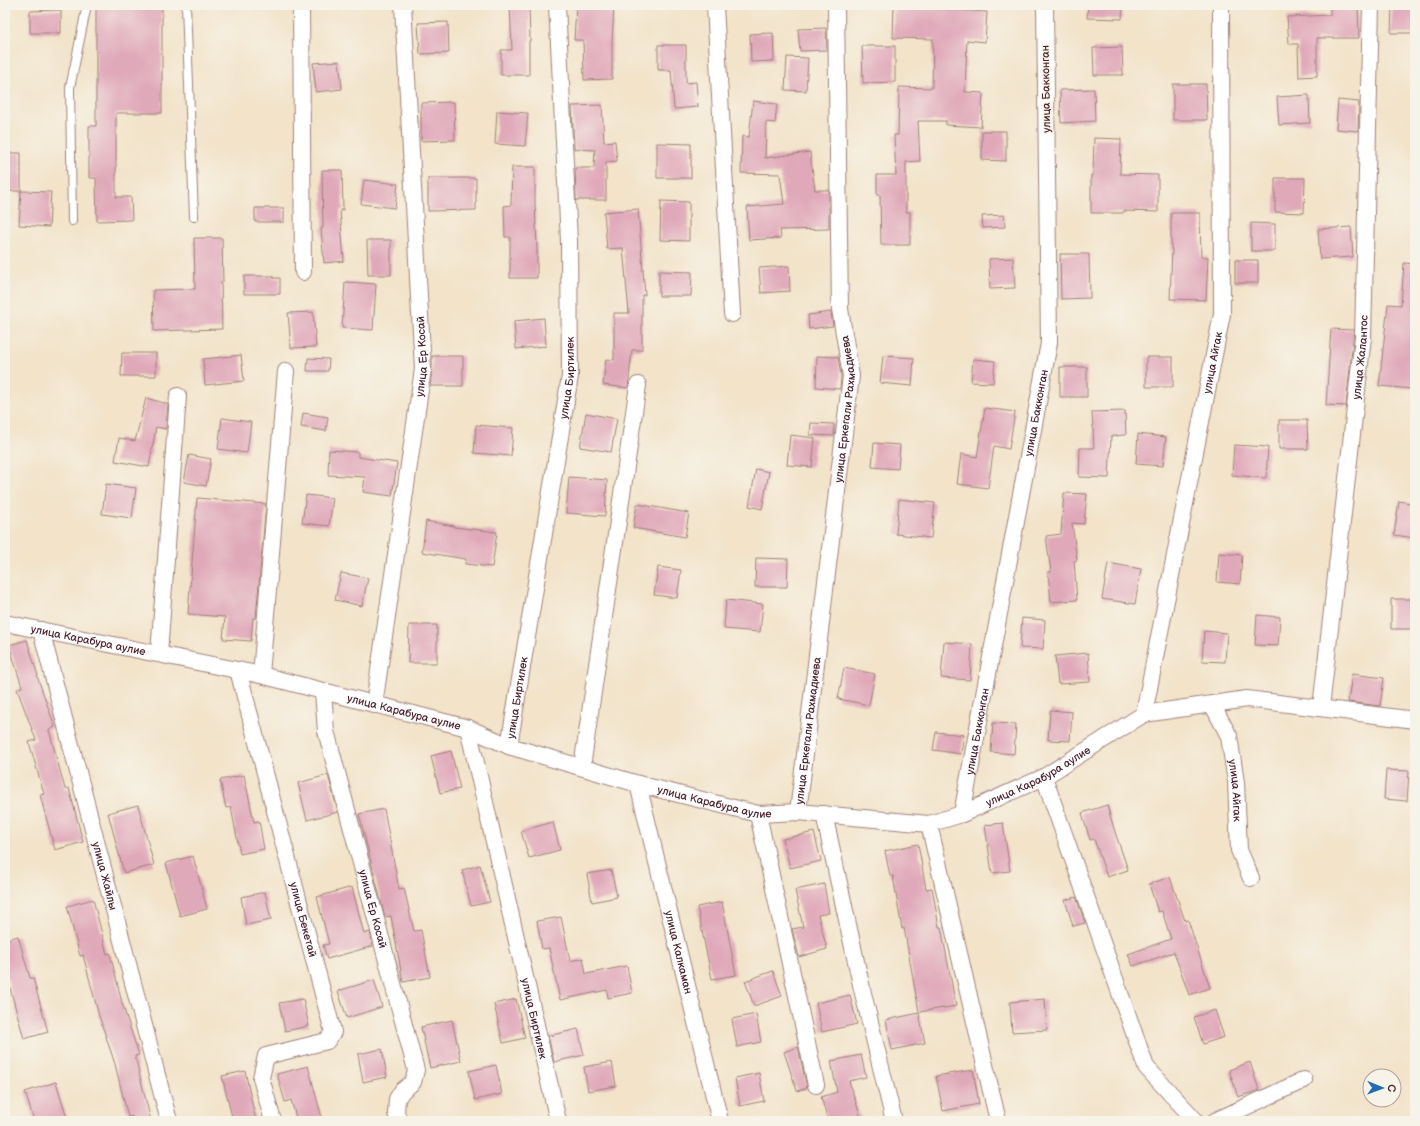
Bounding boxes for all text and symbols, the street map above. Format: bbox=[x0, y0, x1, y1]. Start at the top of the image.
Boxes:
street label: улица Бакконган bbox=[1039, 45, 1053, 133]
street label: улица Жалантос bbox=[1349, 314, 1370, 400]
street label: улица Ер Косай bbox=[413, 316, 430, 398]
street label: улица Айгак bbox=[1200, 330, 1225, 395]
street label: улица Еркегали Рахмадиева bbox=[832, 334, 858, 483]
street label: улица Биртилек bbox=[557, 336, 577, 420]
street label: улица Бакконган bbox=[1022, 368, 1050, 457]
street label: улица Карабура аулие bbox=[30, 622, 147, 658]
street label: улица Биртилек bbox=[504, 656, 530, 740]
street label: улица Еркегали Рахмадиева bbox=[792, 656, 823, 805]
street label: улица Бакконган bbox=[963, 687, 992, 776]
street label: улица Карабура аулие bbox=[346, 691, 462, 732]
street label: улица Карабура аулие bbox=[984, 743, 1093, 809]
street label: улица Айгак bbox=[1226, 758, 1244, 822]
street label: улица Карабура аулие bbox=[656, 783, 772, 821]
street label: улица Жайлы bbox=[90, 840, 120, 911]
street label: улица Ер Косай bbox=[357, 868, 390, 949]
street label: улица Бекетай bbox=[287, 881, 320, 958]
street label: улица Калкаман bbox=[662, 909, 695, 995]
street label: улица Биртилек bbox=[519, 977, 550, 1060]
north arrow bbox=[1362, 1068, 1402, 1108]
text: С bbox=[1385, 1084, 1398, 1092]

